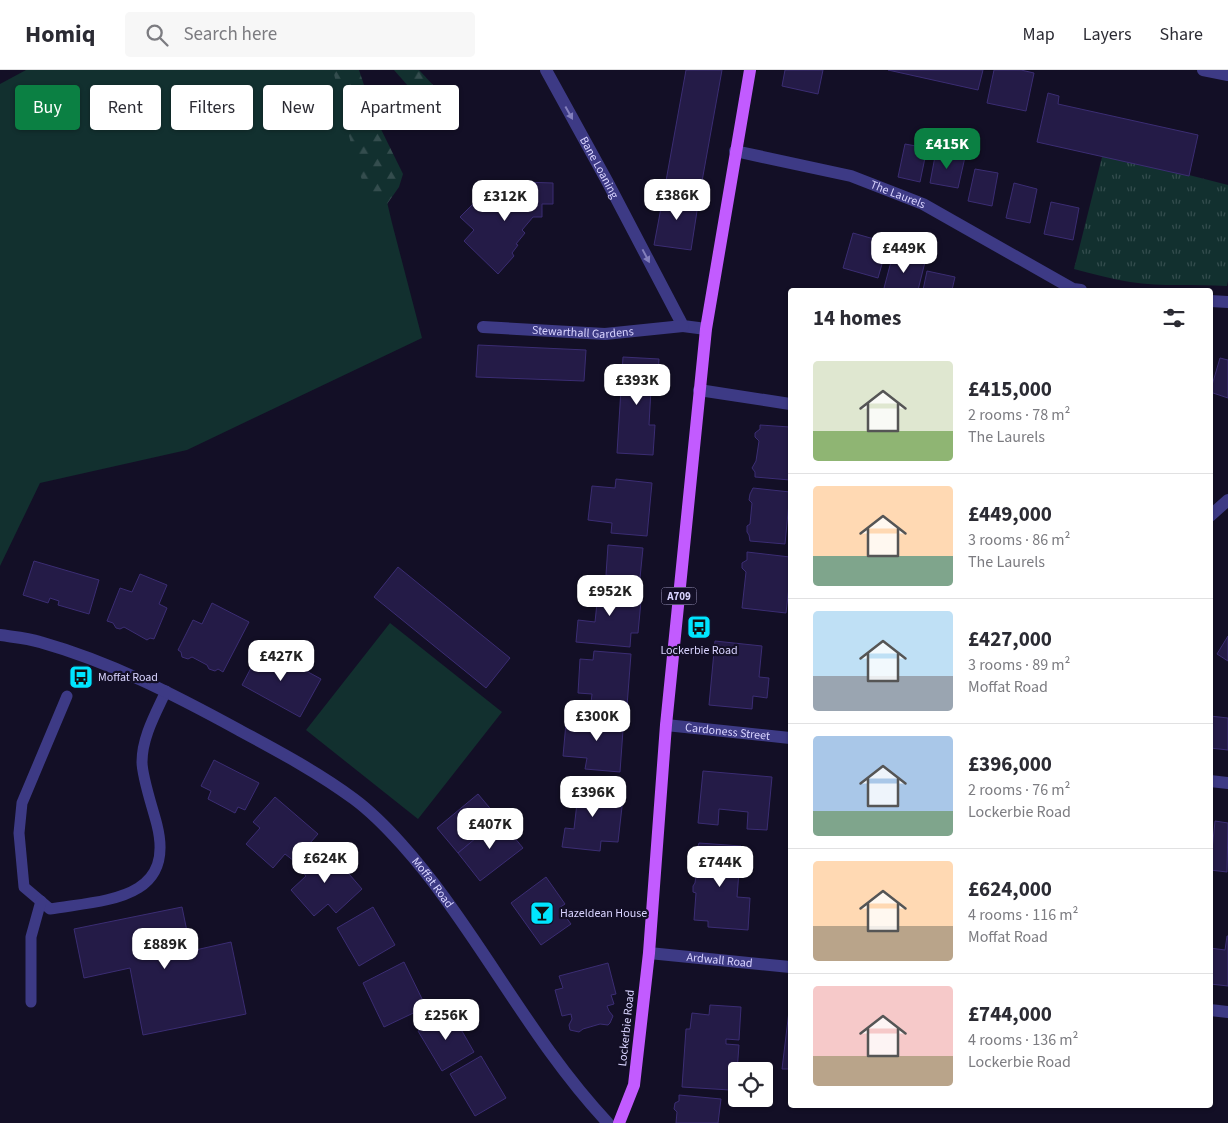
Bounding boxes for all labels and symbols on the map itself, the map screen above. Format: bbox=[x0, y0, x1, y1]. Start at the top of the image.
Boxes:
one-way arrow bbox=[564, 106, 573, 120]
pin: £415K bbox=[912, 128, 982, 170]
street label: Bane Loaning bbox=[575, 133, 623, 202]
street label: The Laurels bbox=[868, 176, 928, 213]
pin: £386K bbox=[642, 178, 712, 221]
pin: £312K bbox=[470, 180, 540, 222]
pin: £449K bbox=[869, 232, 939, 274]
one-way arrow bbox=[642, 249, 650, 263]
street label: Stewarthall Gardens bbox=[532, 322, 634, 343]
pin: £393K bbox=[602, 364, 672, 406]
pin: £952K bbox=[575, 574, 645, 617]
road number: A709 bbox=[662, 588, 696, 604]
bus stop icon: Lockerbie Road bbox=[686, 614, 712, 640]
pin: £427K bbox=[246, 640, 316, 682]
place label: Lockerbie Road bbox=[660, 642, 738, 659]
bus stop icon: Moffat Road bbox=[68, 664, 94, 690]
place label: Moffat Road bbox=[98, 669, 158, 686]
pin: £300K bbox=[562, 700, 632, 742]
street label: Cardoness Street bbox=[684, 719, 771, 745]
pin: £396K bbox=[558, 776, 628, 818]
pin: £407K bbox=[455, 808, 525, 850]
pin: £624K bbox=[290, 842, 360, 884]
pin: £744K bbox=[685, 846, 755, 888]
street label: Moffat Road bbox=[407, 854, 457, 912]
bar icon: Hazeldean House bbox=[529, 900, 555, 926]
place label: Hazeldean House bbox=[560, 905, 647, 922]
pin: £889K bbox=[130, 928, 200, 970]
street label: Ardwall Road bbox=[686, 949, 753, 972]
street label: Lockerbie Road bbox=[614, 989, 639, 1067]
pin: £256K bbox=[411, 998, 481, 1041]

